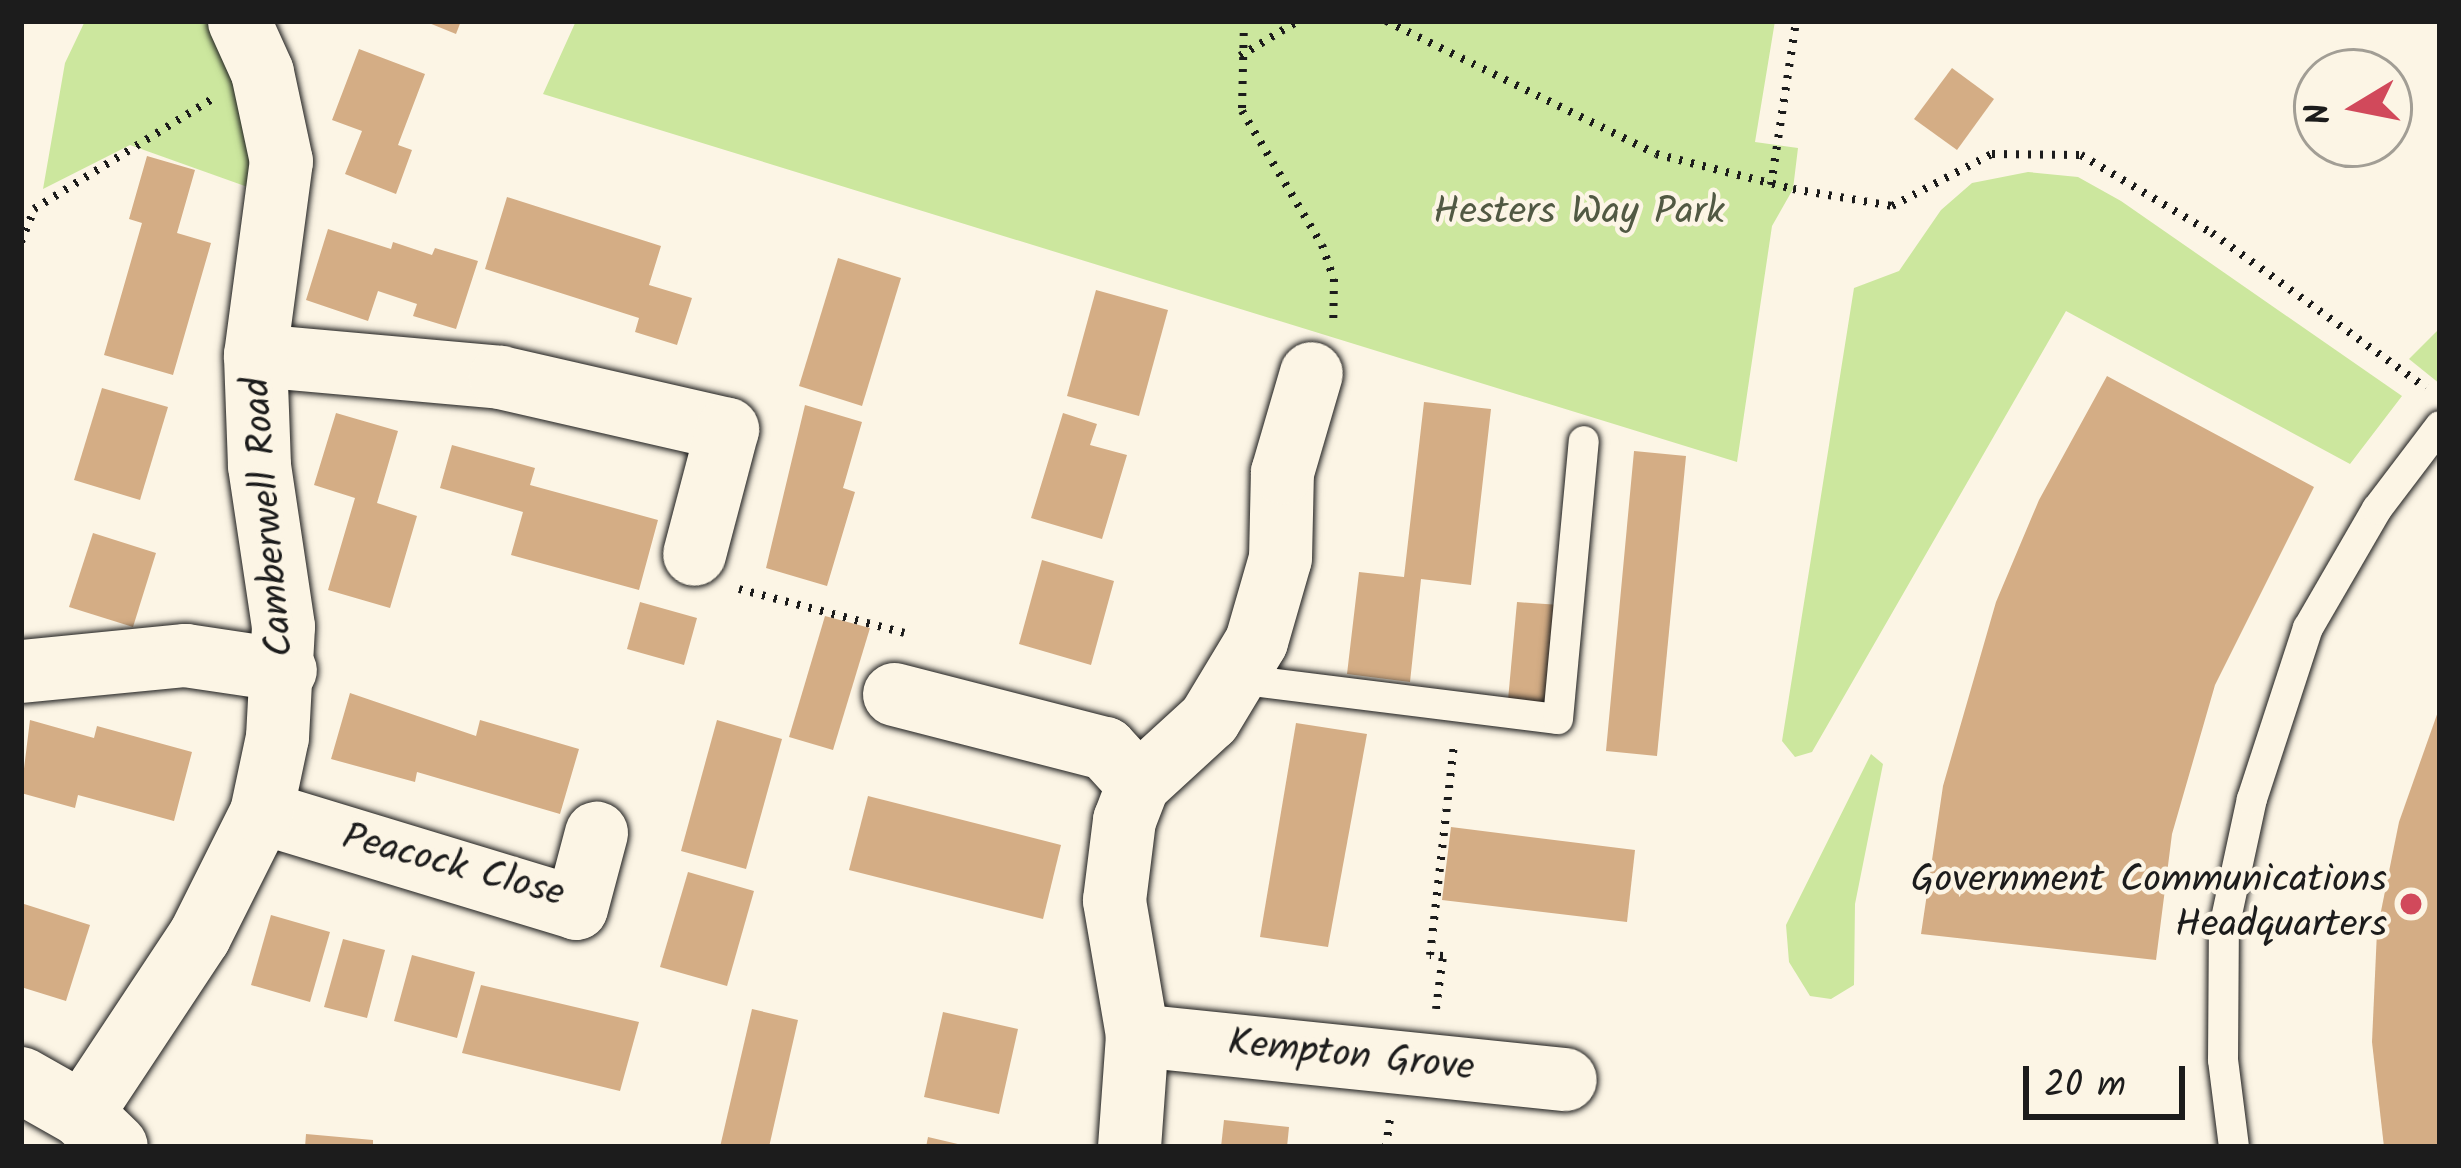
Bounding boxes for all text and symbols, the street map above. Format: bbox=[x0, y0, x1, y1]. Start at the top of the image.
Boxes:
north arrow bbox=[2293, 48, 2413, 168]
text: N bbox=[2292, 99, 2348, 129]
park label: Hesters Way Park bbox=[1433, 190, 1725, 236]
street label: Camberwell Road bbox=[234, 375, 306, 659]
street label: Peacock Close bbox=[337, 815, 569, 919]
place label: Government Communications Headquarters bbox=[1911, 859, 2387, 950]
marker: Government Communications Headquarters bbox=[2398, 891, 2424, 917]
street label: Kempton Grove bbox=[1225, 1021, 1477, 1093]
scale bar bbox=[2029, 1042, 2191, 1116]
text: 20 m bbox=[2044, 1058, 2126, 1115]

